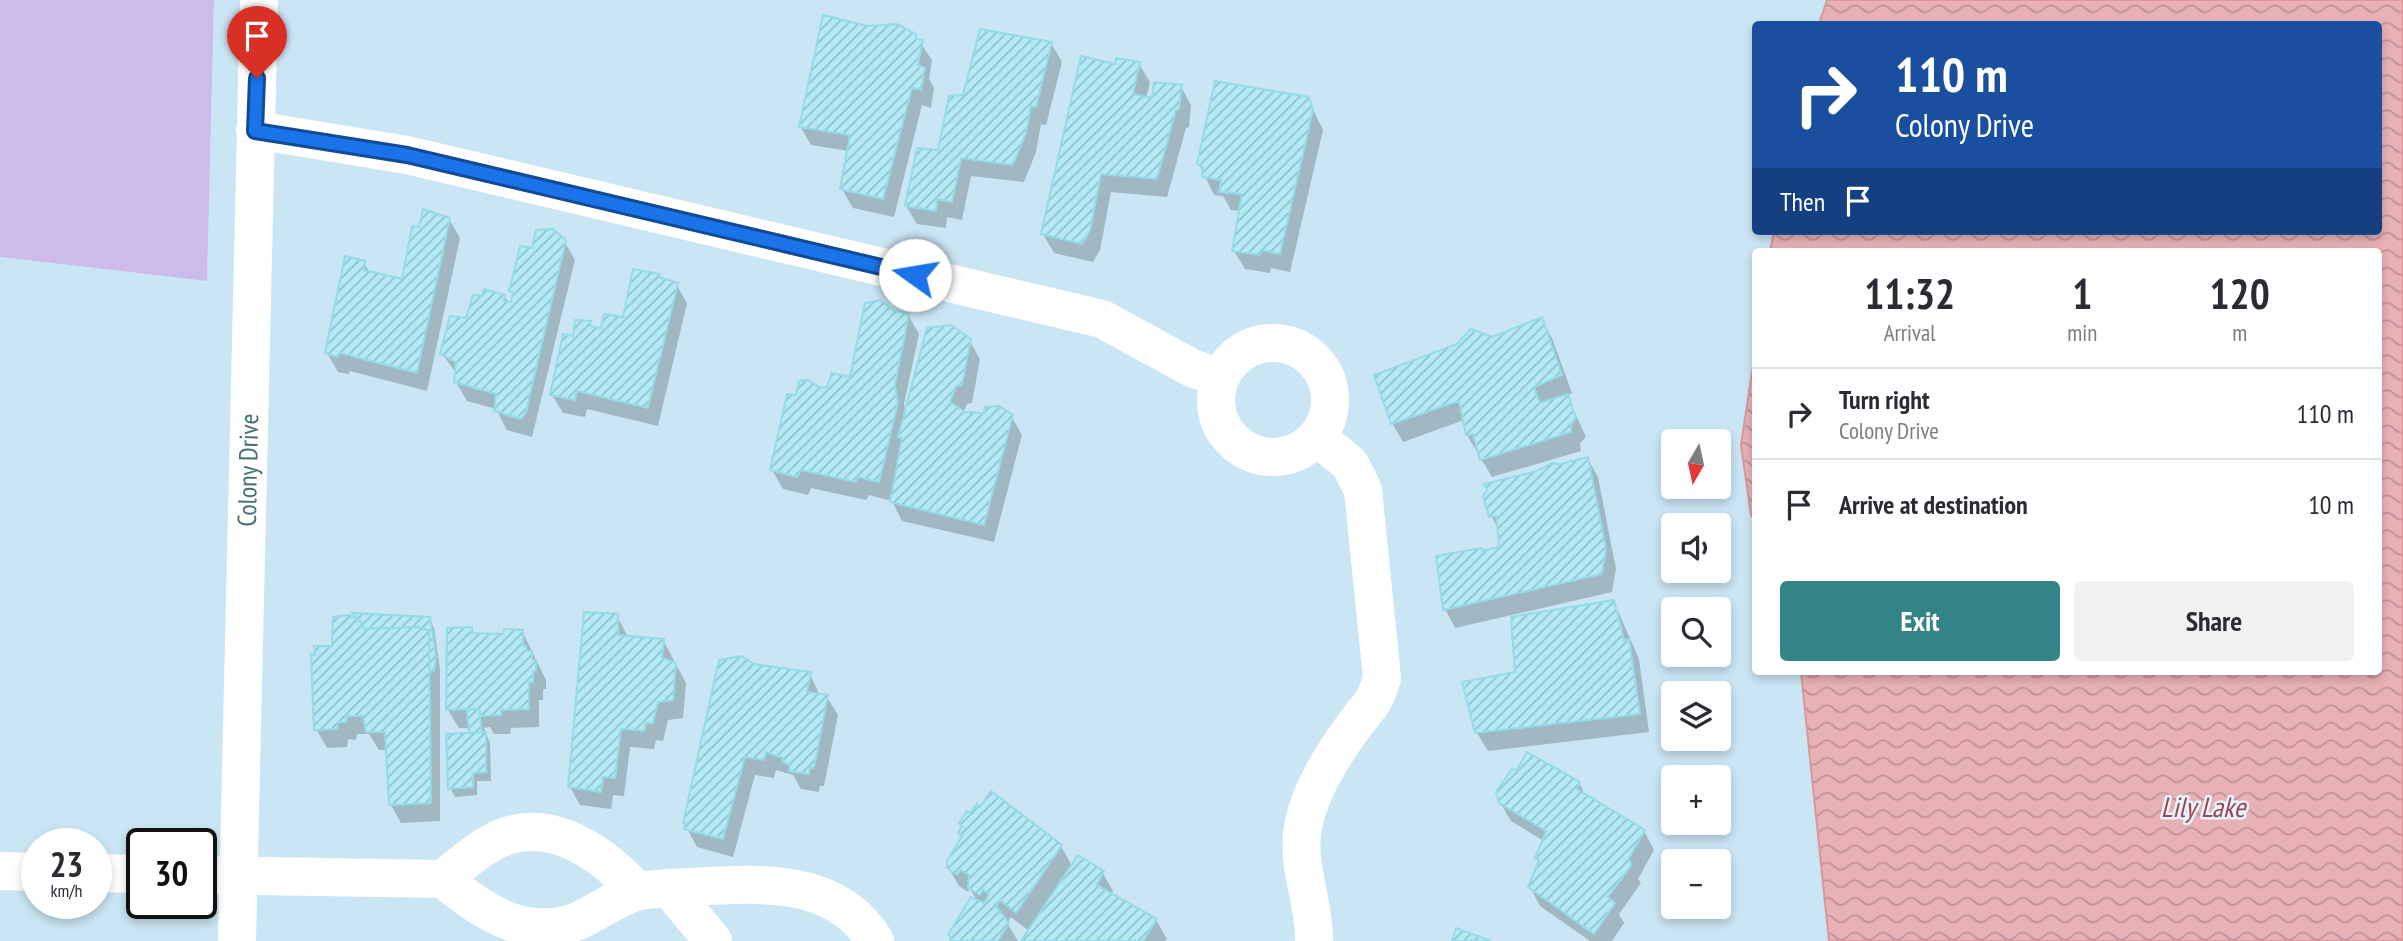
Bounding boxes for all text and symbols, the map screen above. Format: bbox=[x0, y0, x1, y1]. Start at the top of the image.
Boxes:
pin bbox=[227, 6, 287, 78]
icon: arrive bbox=[238, 17, 276, 55]
text: 110 m bbox=[1895, 42, 2008, 106]
icon: right bbox=[1780, 49, 1871, 140]
text: Colony Drive bbox=[1895, 104, 2034, 146]
icon: arrive bbox=[1839, 182, 1877, 220]
text: Then bbox=[1780, 185, 1825, 218]
position arrow bbox=[878, 238, 952, 312]
text: 11:32 bbox=[1864, 266, 1955, 321]
text: 1 bbox=[2072, 266, 2092, 321]
text: 120 bbox=[2210, 266, 2270, 321]
text: Arrival bbox=[1884, 318, 1936, 347]
text: min bbox=[2067, 318, 2097, 347]
text: m bbox=[2232, 318, 2247, 347]
text: Turn right bbox=[1839, 383, 1930, 416]
icon: right bbox=[1780, 395, 1818, 433]
text: 110 m bbox=[2296, 397, 2354, 430]
street label: Colony Drive bbox=[230, 413, 265, 527]
text: Colony Drive bbox=[1839, 416, 1939, 445]
north arrow bbox=[1661, 429, 1731, 499]
map controls bbox=[1661, 429, 1731, 919]
icon: arrive bbox=[1780, 486, 1818, 524]
text: Arrive at destination bbox=[1839, 488, 2028, 521]
text: 10 m bbox=[2308, 488, 2354, 521]
button: sound bbox=[1661, 513, 1731, 583]
button: Exit bbox=[1780, 581, 2060, 661]
button: Share bbox=[2074, 581, 2354, 661]
button: search bbox=[1661, 597, 1731, 667]
button: layers bbox=[1661, 681, 1731, 751]
button: + bbox=[1661, 765, 1731, 835]
water label: Lily Lake bbox=[2161, 788, 2248, 825]
speed limit sign: 30 bbox=[126, 828, 217, 919]
text: 23 bbox=[50, 841, 83, 887]
button: − bbox=[1661, 849, 1731, 919]
text: km/h bbox=[51, 879, 82, 902]

